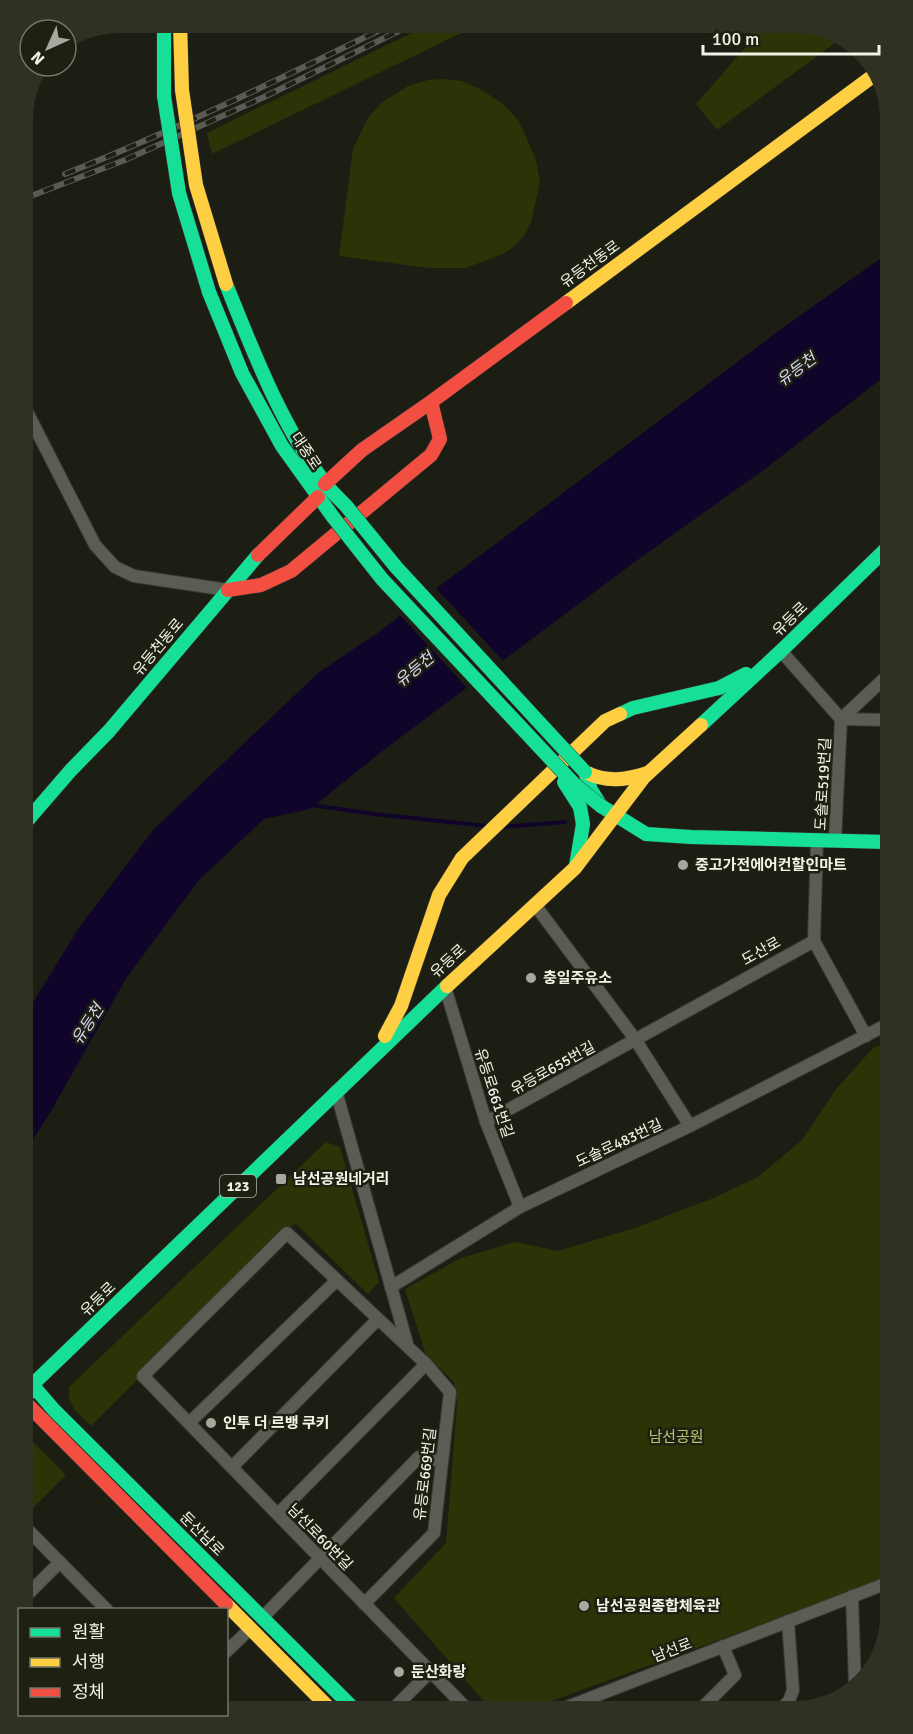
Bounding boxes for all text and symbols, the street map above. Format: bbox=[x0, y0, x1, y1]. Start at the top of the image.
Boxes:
north arrow bbox=[18, 18, 78, 78]
scale bar bbox=[703, 18, 878, 56]
text: 100 m bbox=[712, 28, 759, 50]
text: N bbox=[27, 47, 49, 69]
street label: 유등천동로 bbox=[557, 236, 623, 292]
water label: 유등천 bbox=[773, 347, 822, 391]
street label: 대종로 bbox=[287, 429, 325, 473]
street label: 유등로 bbox=[769, 598, 811, 640]
street label: 유등천동로 bbox=[129, 615, 187, 679]
water label: 유등천 bbox=[391, 647, 440, 691]
street label: 도솔로519번길 bbox=[812, 737, 834, 831]
place label: 중고가전에어컨할인마트 bbox=[695, 856, 847, 874]
marker: 중고가전에어컨할인마트 bbox=[676, 858, 690, 872]
street label: 도산로 bbox=[739, 933, 783, 969]
street label: 유등로 bbox=[427, 940, 469, 982]
place label: 충일주유소 bbox=[543, 969, 612, 987]
marker: 충일주유소 bbox=[524, 971, 538, 985]
water label: 유등천 bbox=[67, 999, 109, 1049]
street label: 유등로655번길 bbox=[508, 1038, 598, 1098]
street label: 유등로661번길 bbox=[471, 1046, 517, 1140]
street label: 도솔로483번길 bbox=[573, 1115, 665, 1171]
place label: 남선공원네거리 bbox=[293, 1170, 390, 1188]
marker: 남선공원네거리 bbox=[274, 1172, 288, 1186]
road number: 123 bbox=[220, 1175, 256, 1197]
street label: 유등로 bbox=[77, 1278, 119, 1320]
place label: 인투 더 르뱅 쿠키 bbox=[223, 1414, 330, 1432]
marker: 인투 더 르뱅 쿠키 bbox=[204, 1416, 218, 1430]
street label: 유등로669번길 bbox=[410, 1427, 440, 1521]
park label: 남선공원 bbox=[648, 1428, 704, 1446]
street label: 남선로60번길 bbox=[284, 1500, 356, 1574]
street label: 둔산남로 bbox=[176, 1508, 228, 1560]
place label: 남선공원종합체육관 bbox=[596, 1597, 720, 1615]
marker: 남선공원종합체육관 bbox=[577, 1599, 591, 1613]
legend bbox=[18, 1608, 228, 1716]
text: 원활 bbox=[72, 1621, 105, 1643]
street label: 남선로 bbox=[649, 1634, 695, 1666]
text: 서행 bbox=[72, 1651, 105, 1673]
place label: 둔산화랑 bbox=[411, 1663, 466, 1681]
marker: 둔산화랑 bbox=[392, 1665, 406, 1679]
text: 정체 bbox=[72, 1681, 105, 1703]

